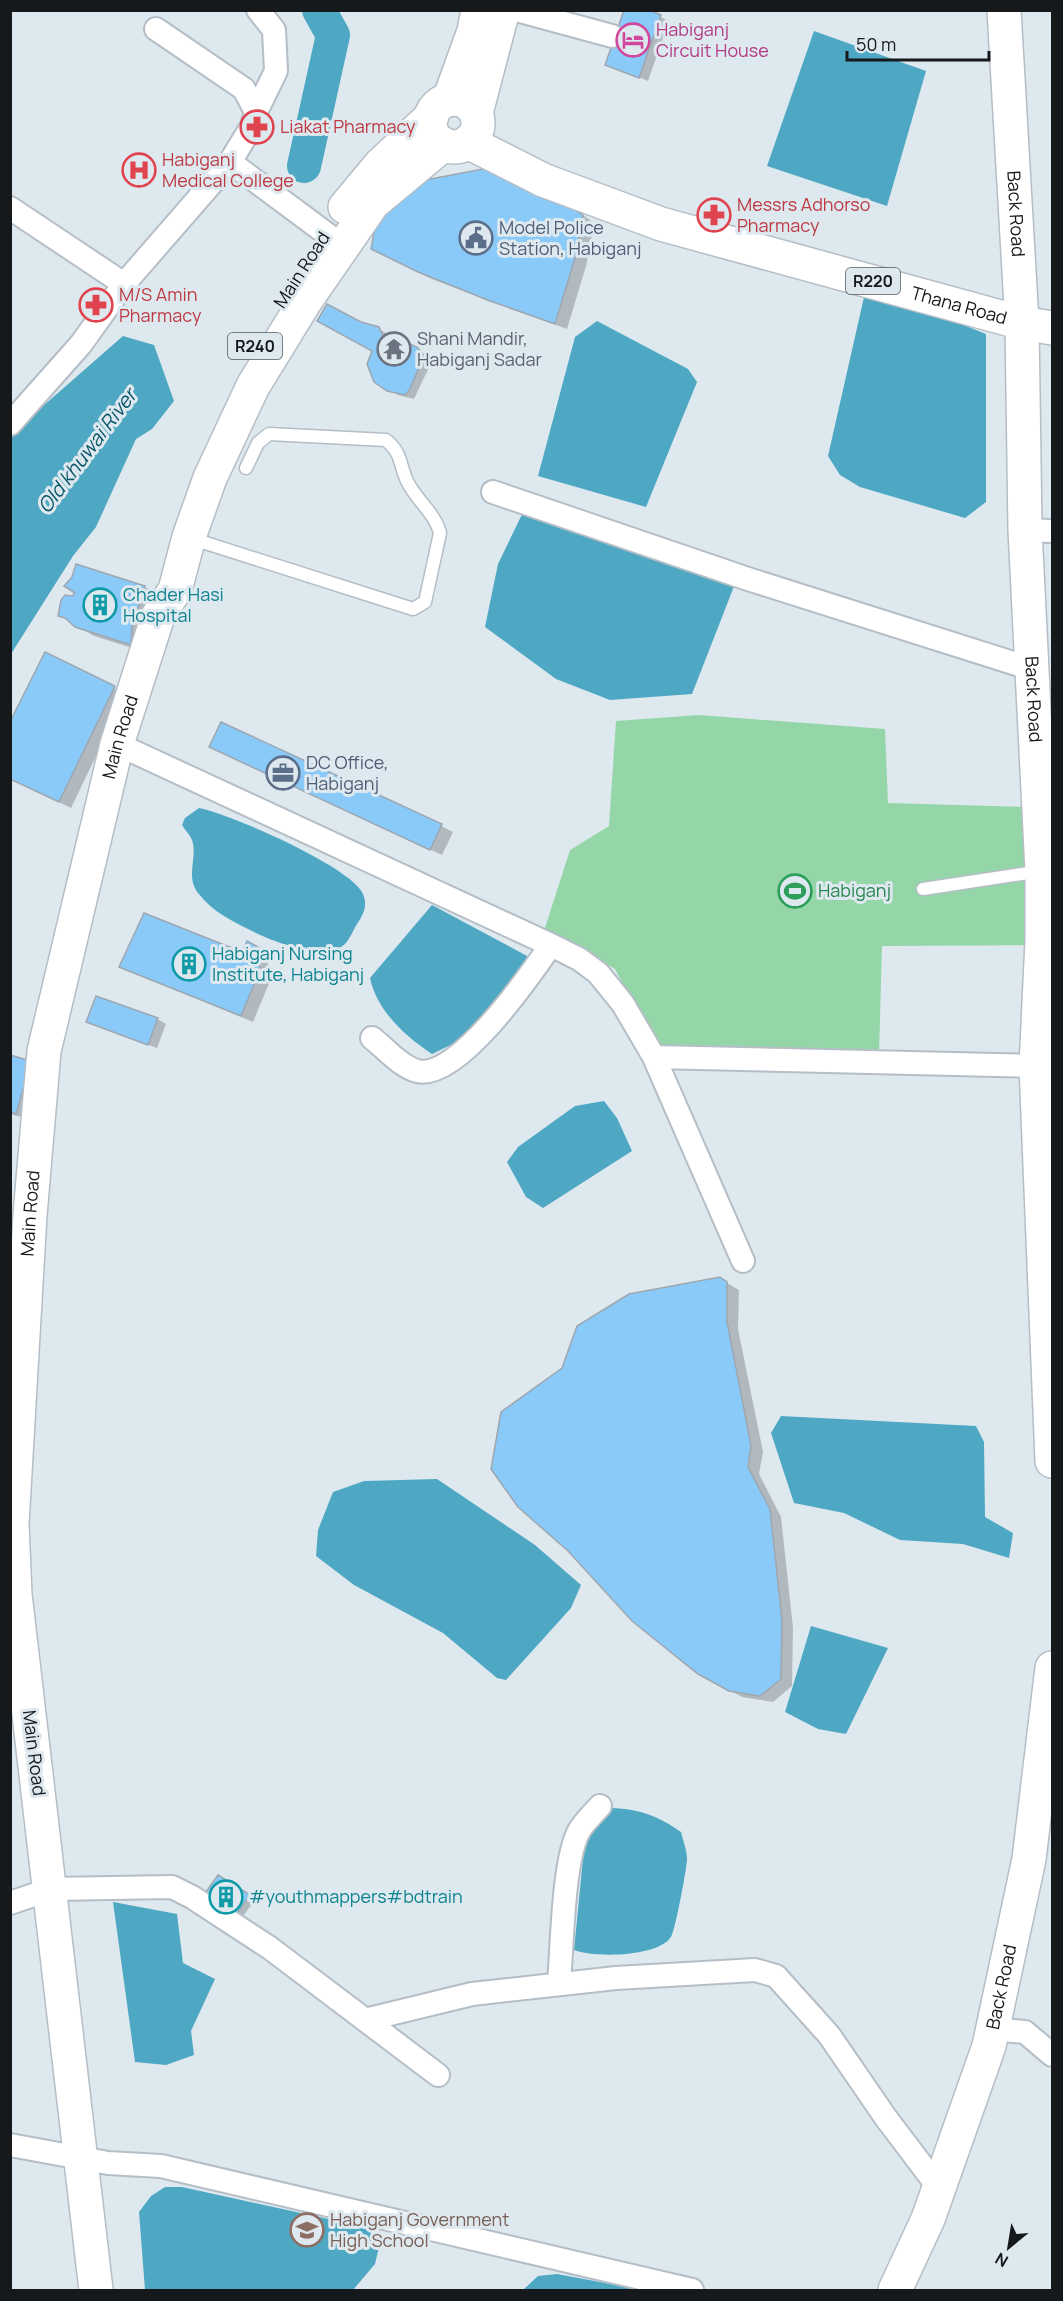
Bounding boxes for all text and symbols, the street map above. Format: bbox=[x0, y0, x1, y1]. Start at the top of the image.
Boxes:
place label: Habiganj Circuit House bbox=[656, 17, 769, 62]
hotel icon: Habiganj Circuit House bbox=[615, 22, 651, 58]
scale bar bbox=[847, 24, 990, 62]
text: 50 m bbox=[856, 32, 896, 56]
pharmacy icon: Liakat Pharmacy bbox=[239, 109, 275, 145]
place label: Liakat Pharmacy bbox=[280, 114, 416, 138]
place label: Habiganj Medical College bbox=[162, 147, 294, 192]
hospital icon: Habiganj Medical College bbox=[121, 152, 157, 188]
street label: Back Road bbox=[1002, 170, 1031, 257]
place label: Messrs Adhorso Pharmacy bbox=[737, 192, 870, 237]
pharmacy icon: Messrs Adhorso Pharmacy bbox=[696, 197, 732, 233]
place label: Model Police Station, Habiganj bbox=[499, 215, 641, 260]
public building icon: Model Police Station, Habiganj bbox=[458, 220, 494, 256]
street label: Main Road bbox=[268, 227, 335, 312]
road number: R220 bbox=[846, 268, 900, 294]
street label: Thana Road bbox=[909, 280, 1010, 329]
place label: M/S Amin Pharmacy bbox=[119, 282, 202, 327]
pharmacy icon: M/S Amin Pharmacy bbox=[78, 287, 114, 323]
place label: Shani Mandir, Habiganj Sadar bbox=[417, 326, 542, 371]
temple icon: Shani Mandir, Habiganj Sadar bbox=[376, 331, 412, 367]
road number: R240 bbox=[228, 333, 282, 359]
water label: Old khuwai River bbox=[31, 381, 144, 518]
place label: Chader Hasi Hospital bbox=[123, 582, 224, 627]
building icon: Chader Hasi Hospital bbox=[82, 587, 118, 623]
street label: Back Road bbox=[1020, 656, 1049, 743]
street label: Main Road bbox=[96, 692, 143, 781]
place label: DC Office, Habiganj bbox=[306, 750, 389, 795]
office icon: DC Office, Habiganj bbox=[265, 755, 301, 791]
sports icon: Habiganj bbox=[777, 873, 813, 909]
place label: Habiganj bbox=[818, 878, 891, 902]
place label: Habiganj Nursing Institute, Habiganj bbox=[212, 941, 364, 986]
building icon: Habiganj Nursing Institute, Habiganj bbox=[171, 946, 207, 982]
street label: Main Road bbox=[15, 1169, 45, 1257]
street label: Main Road bbox=[18, 1709, 52, 1797]
building icon: #youthmappers#bdtrain bbox=[208, 1879, 244, 1915]
place label: #youthmappers#bdtrain bbox=[249, 1884, 463, 1908]
street label: Back Road bbox=[980, 1942, 1021, 2032]
place label: Habiganj Government High School bbox=[330, 2207, 509, 2252]
school or university icon: Habiganj Government High School bbox=[289, 2212, 325, 2248]
north arrow bbox=[979, 2217, 1039, 2277]
text: N bbox=[991, 2248, 1012, 2272]

